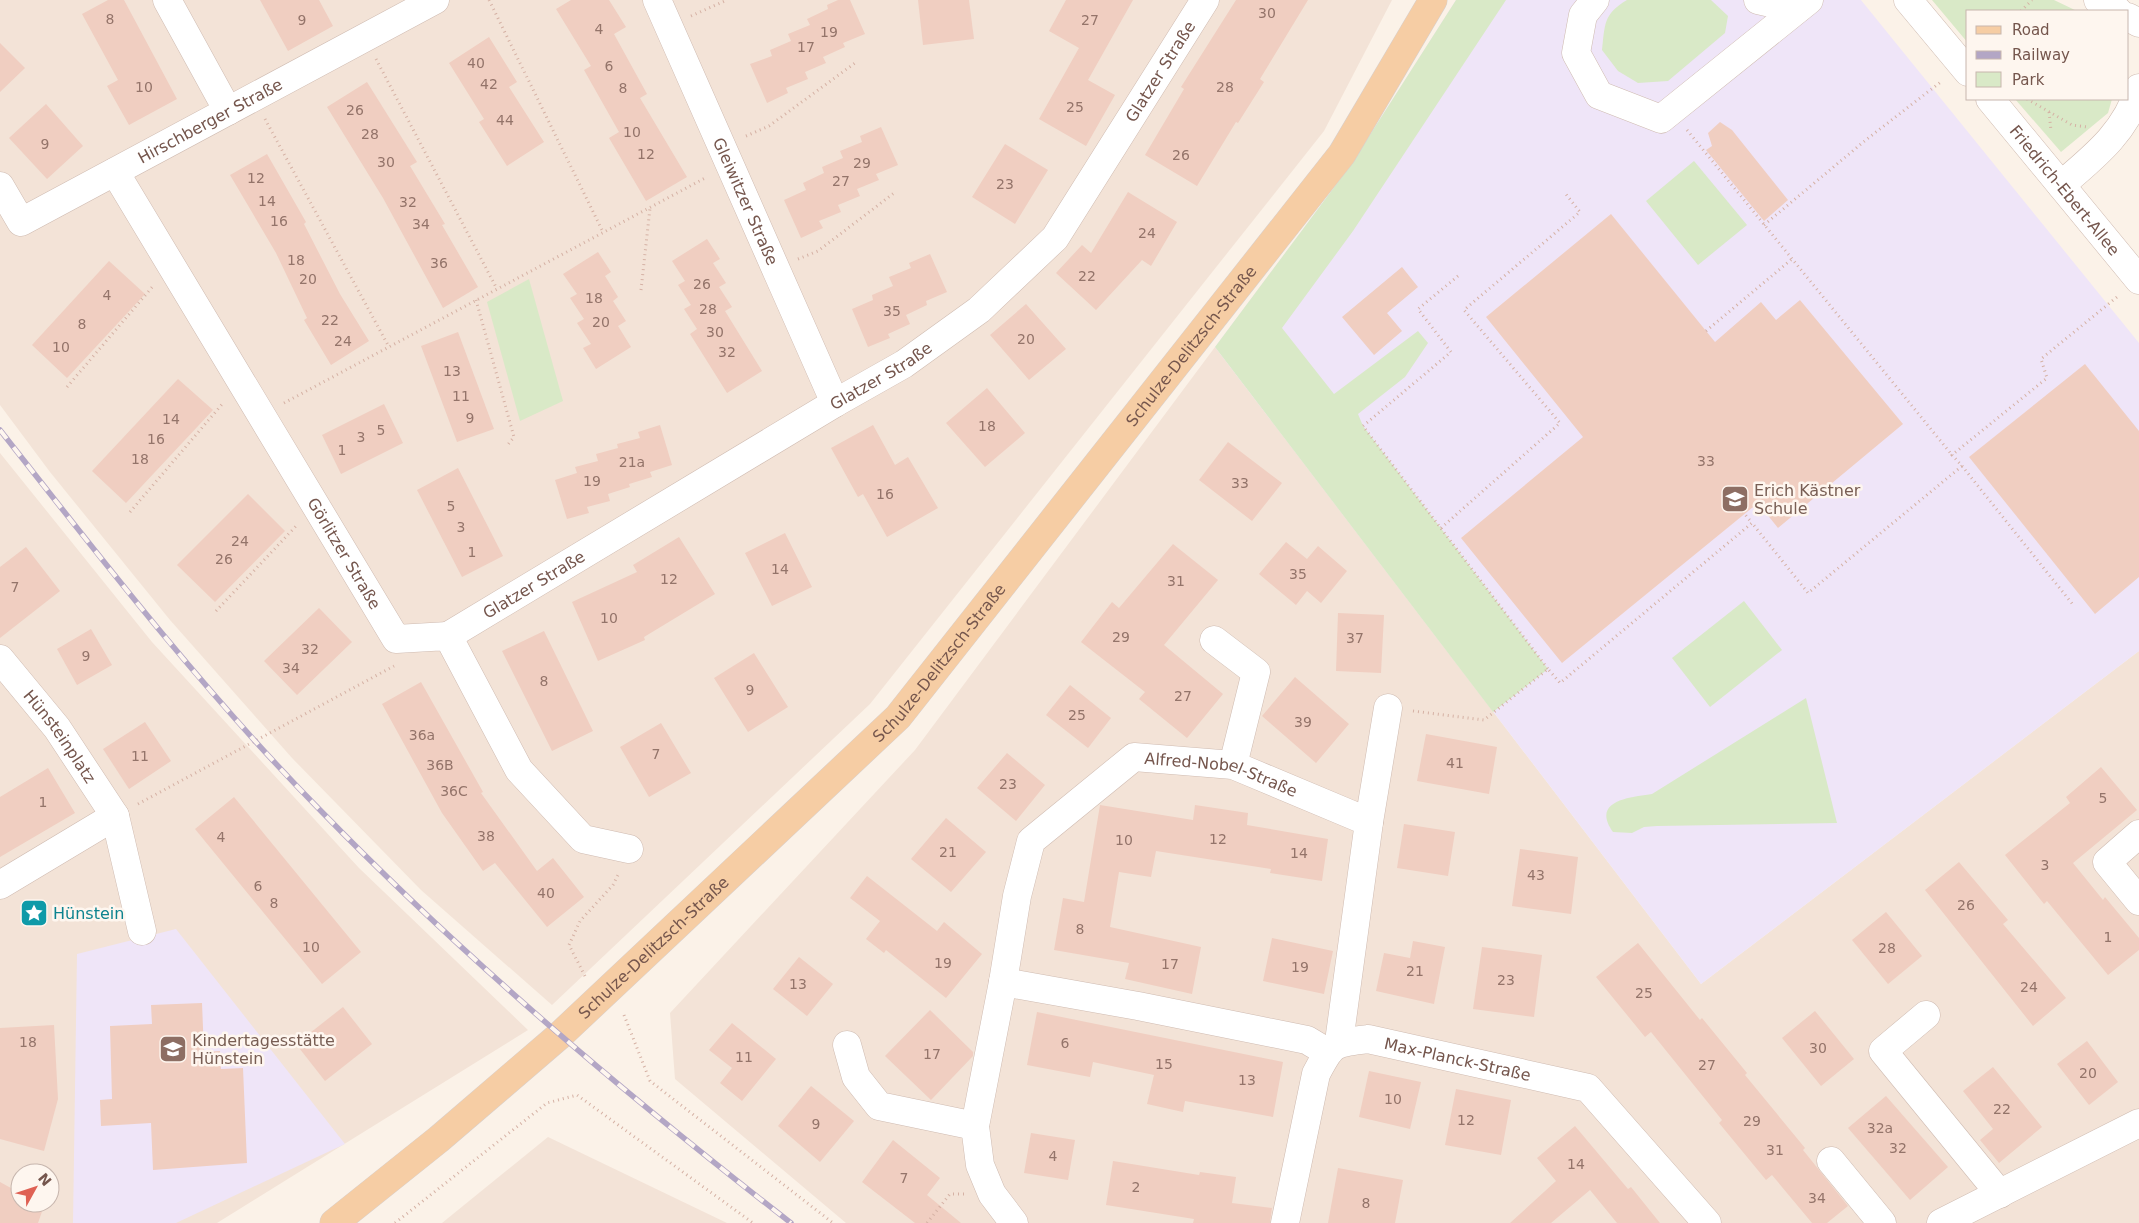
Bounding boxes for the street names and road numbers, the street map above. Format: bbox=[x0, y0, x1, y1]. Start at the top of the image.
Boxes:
street label: Glatzer Straße bbox=[1121, 17, 1199, 125]
street label: Hirschberger Straße bbox=[134, 74, 285, 167]
street label: Friedrich-Ebert-Allee bbox=[2006, 121, 2124, 259]
street label: Gleiwitzer Straße bbox=[709, 134, 782, 268]
street label: Schulze-Delitzsch-Straße bbox=[1122, 262, 1260, 430]
street label: Glatzer Straße bbox=[826, 338, 935, 414]
street label: Görlitzer Straße bbox=[304, 494, 385, 612]
street label: Glatzer Straße bbox=[479, 546, 588, 622]
street label: Schulze-Delitzsch-Straße bbox=[868, 580, 1009, 746]
street label: Hünsteinplatz bbox=[20, 686, 100, 786]
street label: Alfred-Nobel-Straße bbox=[1144, 748, 1300, 800]
street label: Schulze-Delitzsch-Straße bbox=[574, 872, 732, 1023]
street label: Max-Planck-Straße bbox=[1383, 1033, 1533, 1084]

